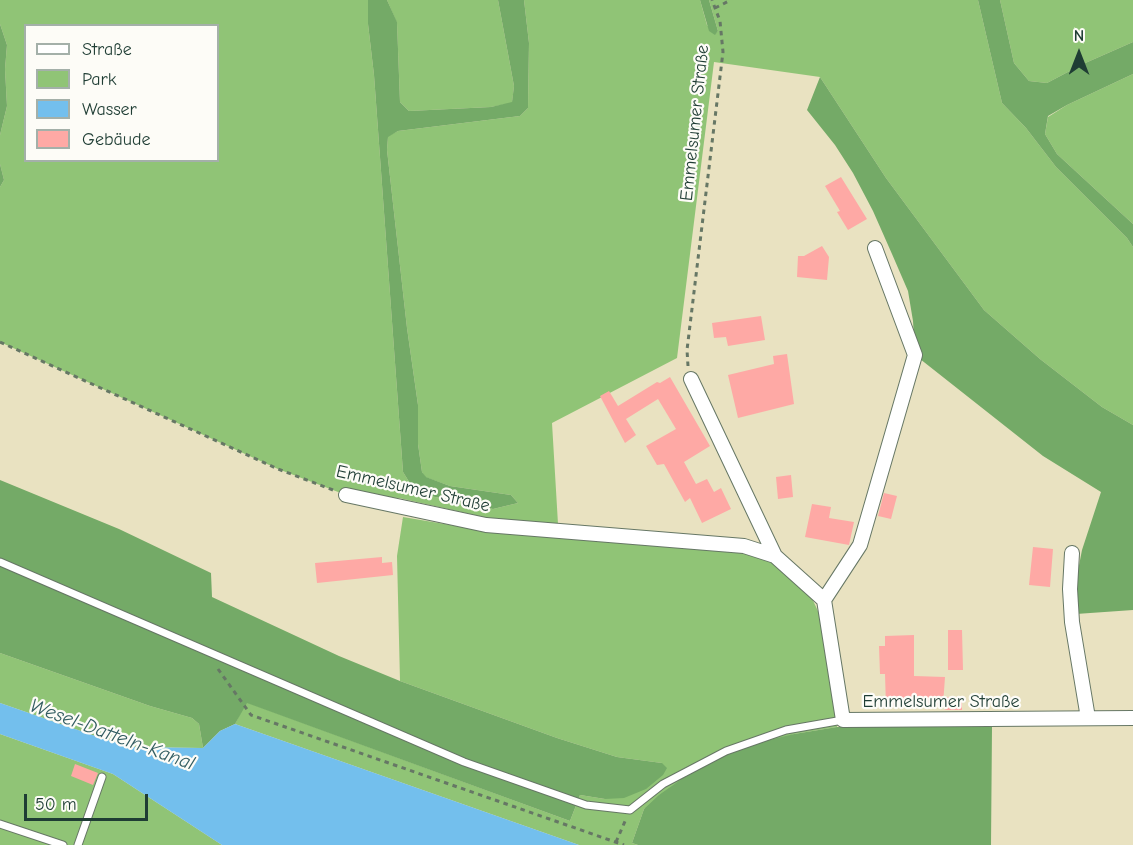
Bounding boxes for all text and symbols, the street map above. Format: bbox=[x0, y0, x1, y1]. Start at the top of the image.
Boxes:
legend bbox=[24, 24, 219, 162]
north arrow bbox=[1049, 24, 1109, 84]
text: N bbox=[1074, 27, 1084, 45]
text: Straße bbox=[82, 39, 132, 60]
street label: Emmelsumer Straße bbox=[676, 44, 714, 202]
text: Park bbox=[82, 69, 116, 90]
text: Wasser bbox=[82, 99, 137, 120]
text: Gebäude bbox=[82, 129, 151, 150]
street label: Emmelsumer Straße bbox=[334, 461, 492, 517]
street label: Emmelsumer Straße bbox=[863, 691, 1019, 713]
water label: Wesel-Datteln-Kanal bbox=[26, 694, 198, 776]
scale bar bbox=[27, 782, 152, 820]
text: 50 m bbox=[35, 794, 77, 815]

